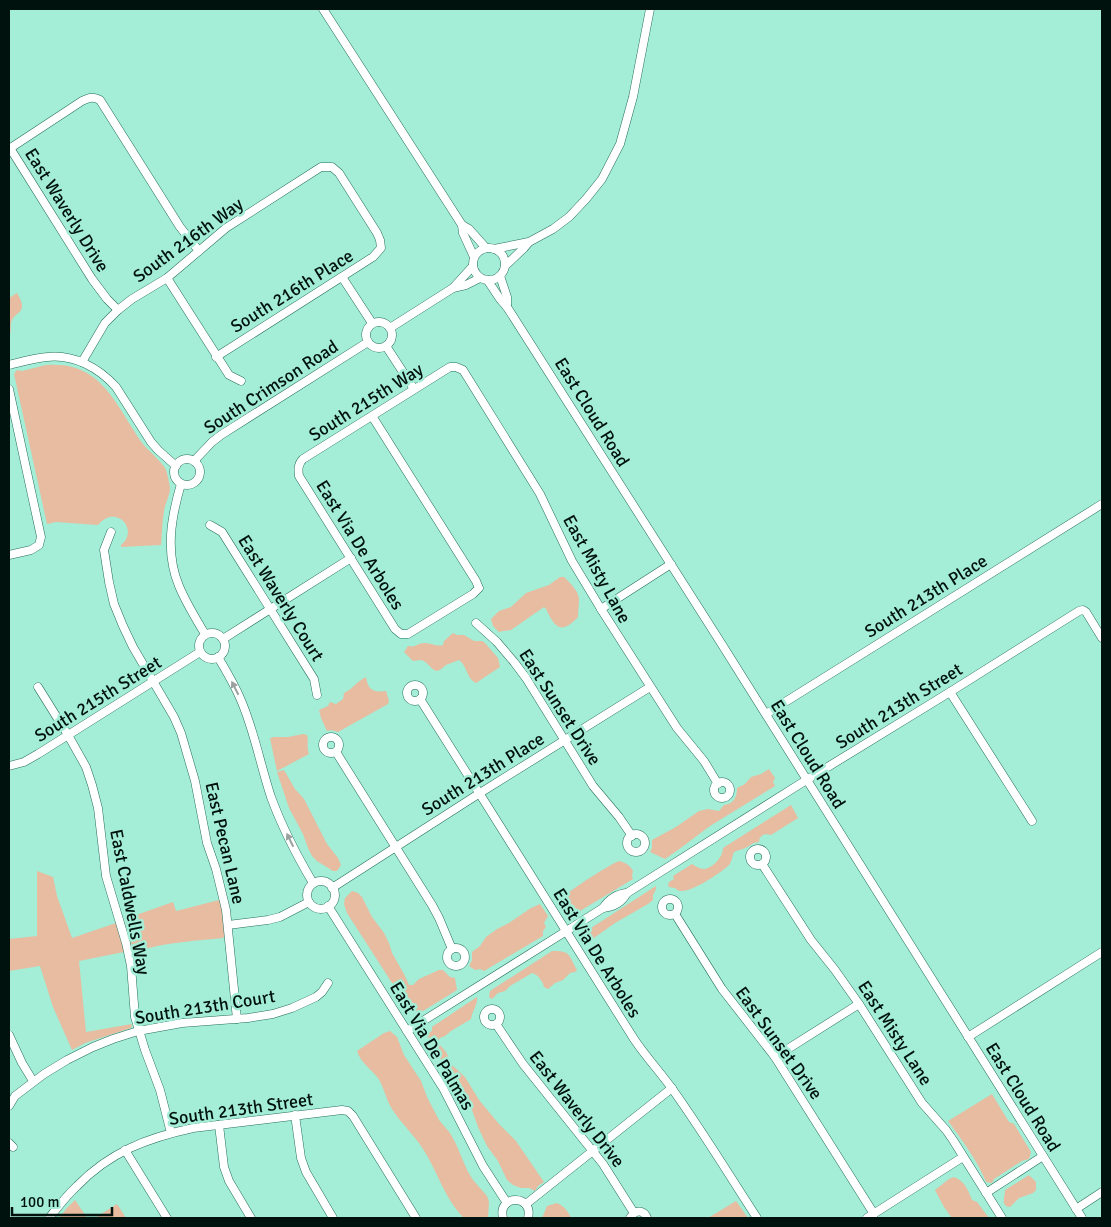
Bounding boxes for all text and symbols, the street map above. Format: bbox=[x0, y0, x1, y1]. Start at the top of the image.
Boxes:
street label: East Waverly Drive bbox=[20, 144, 114, 276]
street label: South 216th Way bbox=[129, 192, 248, 287]
street label: South 216th Place bbox=[227, 244, 357, 338]
street label: South Crimson Road bbox=[200, 335, 342, 439]
street label: East Cloud Road bbox=[550, 353, 634, 471]
street label: South 215th Way bbox=[305, 358, 428, 446]
street label: East Via De Arboles bbox=[311, 476, 409, 614]
street label: East Misty Lane bbox=[558, 511, 636, 627]
street label: East Waverly Court bbox=[233, 531, 329, 665]
street label: South 213th Place bbox=[861, 549, 991, 643]
street label: East Sunset Drive bbox=[514, 645, 606, 769]
street label: South 215th Street bbox=[31, 651, 165, 747]
street label: South 213th Street bbox=[832, 658, 966, 754]
one-way arrow bbox=[231, 680, 239, 695]
street label: East Cloud Road bbox=[766, 695, 850, 813]
street label: South 213th Place bbox=[418, 727, 548, 821]
street label: East Pecan Lane bbox=[200, 780, 250, 906]
street label: East Caldwells Way bbox=[105, 827, 155, 977]
one-way arrow bbox=[286, 833, 294, 847]
street label: East Via De Arboles bbox=[548, 884, 646, 1022]
street label: East Misty Lane bbox=[853, 976, 937, 1090]
street label: East Via De Palmas bbox=[385, 978, 479, 1114]
street label: East Sunset Drive bbox=[731, 982, 827, 1104]
street label: South 213th Court bbox=[133, 985, 277, 1029]
street label: East Cloud Road bbox=[981, 1038, 1065, 1156]
street label: East Waverly Drive bbox=[525, 1046, 629, 1172]
street label: South 213th Street bbox=[167, 1088, 315, 1130]
scale bar bbox=[12, 1184, 112, 1216]
text: 100 m bbox=[20, 1193, 60, 1211]

